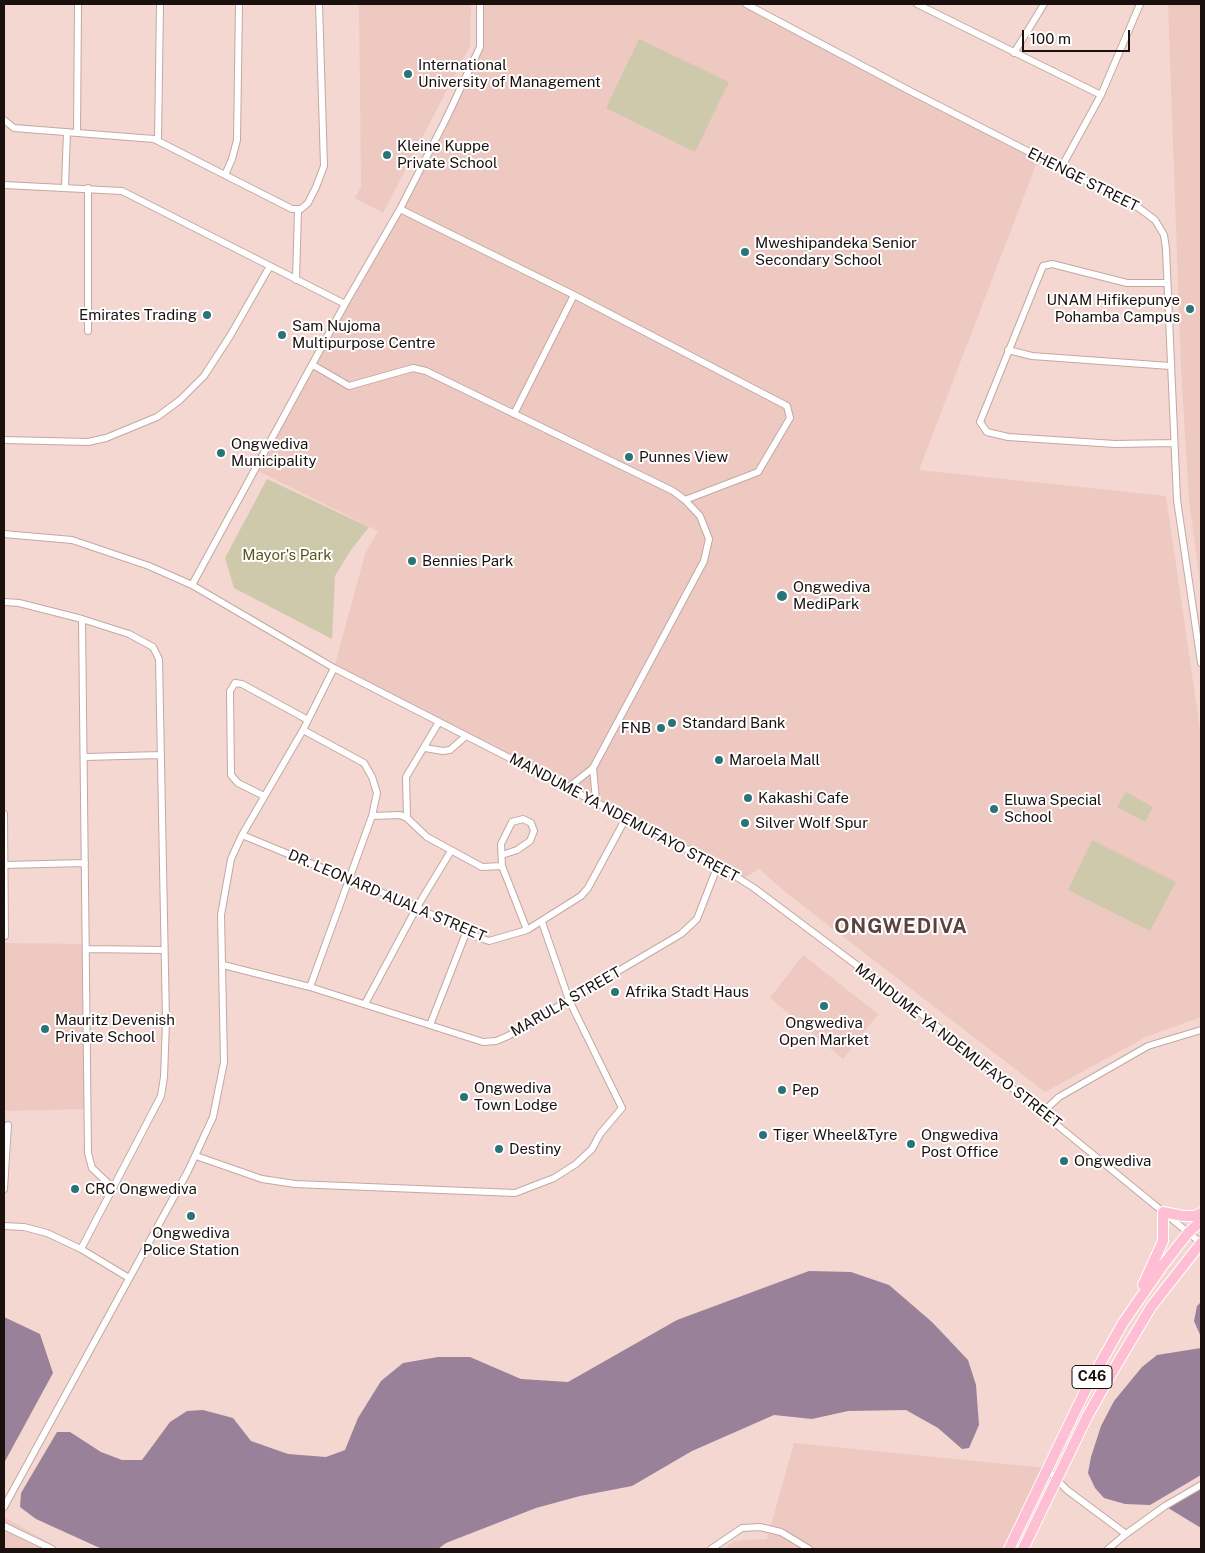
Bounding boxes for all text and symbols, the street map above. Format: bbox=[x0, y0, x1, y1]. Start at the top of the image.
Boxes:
scale bar bbox=[1025, 20, 1132, 52]
text: 100 m bbox=[1030, 30, 1071, 47]
place label: International University of Management bbox=[418, 56, 601, 91]
marker: International University of Management bbox=[402, 68, 414, 80]
place label: Kleine Kuppe Private School bbox=[397, 137, 498, 172]
street label: EHENGE STREET bbox=[1024, 144, 1142, 216]
marker: Kleine Kuppe Private School bbox=[381, 149, 393, 161]
place label: Mweshipandeka Senior Secondary School bbox=[755, 234, 917, 269]
marker: Mweshipandeka Senior Secondary School bbox=[739, 246, 751, 258]
place label: UNAM Hifikepunye Pohamba Campus bbox=[1047, 291, 1180, 326]
marker: UNAM Hifikepunye Pohamba Campus bbox=[1184, 303, 1196, 315]
place label: Emirates Trading bbox=[79, 306, 197, 324]
marker: Emirates Trading bbox=[201, 309, 213, 321]
place label: Sam Nujoma Multipurpose Centre bbox=[292, 317, 436, 352]
marker: Sam Nujoma Multipurpose Centre bbox=[276, 329, 288, 341]
place label: Ongwediva Municipality bbox=[231, 435, 316, 470]
marker: Ongwediva Municipality bbox=[215, 447, 227, 459]
place label: Punnes View bbox=[639, 448, 728, 466]
marker: Punnes View bbox=[623, 451, 635, 463]
park label: Mayor's Park bbox=[242, 546, 332, 564]
place label: Bennies Park bbox=[422, 552, 513, 570]
marker: Bennies Park bbox=[406, 555, 418, 567]
place label: Ongwediva MediPark bbox=[793, 578, 870, 613]
marker: Ongwediva MediPark bbox=[775, 589, 789, 603]
place label: Standard Bank bbox=[682, 714, 785, 732]
marker: Standard Bank bbox=[666, 717, 678, 729]
place label: FNB bbox=[621, 719, 651, 737]
marker: FNB bbox=[655, 722, 667, 734]
street label: MANDUME YA NDEMUFAYO STREET bbox=[506, 750, 742, 886]
place label: Maroela Mall bbox=[729, 751, 820, 769]
marker: Maroela Mall bbox=[713, 754, 725, 766]
place label: Kakashi Cafe bbox=[758, 789, 849, 807]
place label: Eluwa Special School bbox=[1004, 791, 1102, 826]
marker: Kakashi Cafe bbox=[742, 792, 754, 804]
marker: Eluwa Special School bbox=[988, 803, 1000, 815]
place label: Silver Wolf Spur bbox=[755, 814, 868, 832]
marker: Silver Wolf Spur bbox=[739, 817, 751, 829]
street label: DR. LEONARD AUALA STREET bbox=[285, 846, 489, 946]
district label: ONGWEDIVA bbox=[833, 915, 969, 939]
street label: MANDUME YA NDEMUFAYO STREET bbox=[851, 960, 1065, 1132]
street label: MARULA STREET bbox=[508, 963, 624, 1041]
place label: Afrika Stadt Haus bbox=[625, 983, 749, 1001]
marker: Afrika Stadt Haus bbox=[609, 986, 621, 998]
marker: Ongwediva Open Market bbox=[818, 1000, 830, 1012]
place label: Mauritz Devenish Private School bbox=[55, 1011, 175, 1046]
place label: Ongwediva Open Market bbox=[779, 1014, 869, 1049]
marker: Mauritz Devenish Private School bbox=[39, 1023, 51, 1035]
place label: Ongwediva Town Lodge bbox=[474, 1079, 558, 1114]
place label: Pep bbox=[792, 1081, 819, 1099]
marker: Pep bbox=[776, 1084, 788, 1096]
marker: Ongwediva Town Lodge bbox=[458, 1091, 470, 1103]
place label: Tiger Wheel&Tyre bbox=[773, 1126, 898, 1144]
place label: Ongwediva Post Office bbox=[921, 1126, 998, 1161]
marker: Tiger Wheel&Tyre bbox=[757, 1129, 769, 1141]
marker: Ongwediva Post Office bbox=[905, 1138, 917, 1150]
place label: Destiny bbox=[509, 1140, 561, 1158]
marker: Destiny bbox=[493, 1143, 505, 1155]
place label: Ongwediva bbox=[1074, 1152, 1151, 1170]
marker: Ongwediva bbox=[1058, 1155, 1070, 1167]
place label: CRC Ongwediva bbox=[85, 1180, 197, 1198]
marker: CRC Ongwediva bbox=[69, 1183, 81, 1195]
marker: Ongwediva Police Station bbox=[185, 1210, 197, 1222]
place label: Ongwediva Police Station bbox=[143, 1224, 239, 1259]
road number: C46 bbox=[1072, 1365, 1112, 1388]

